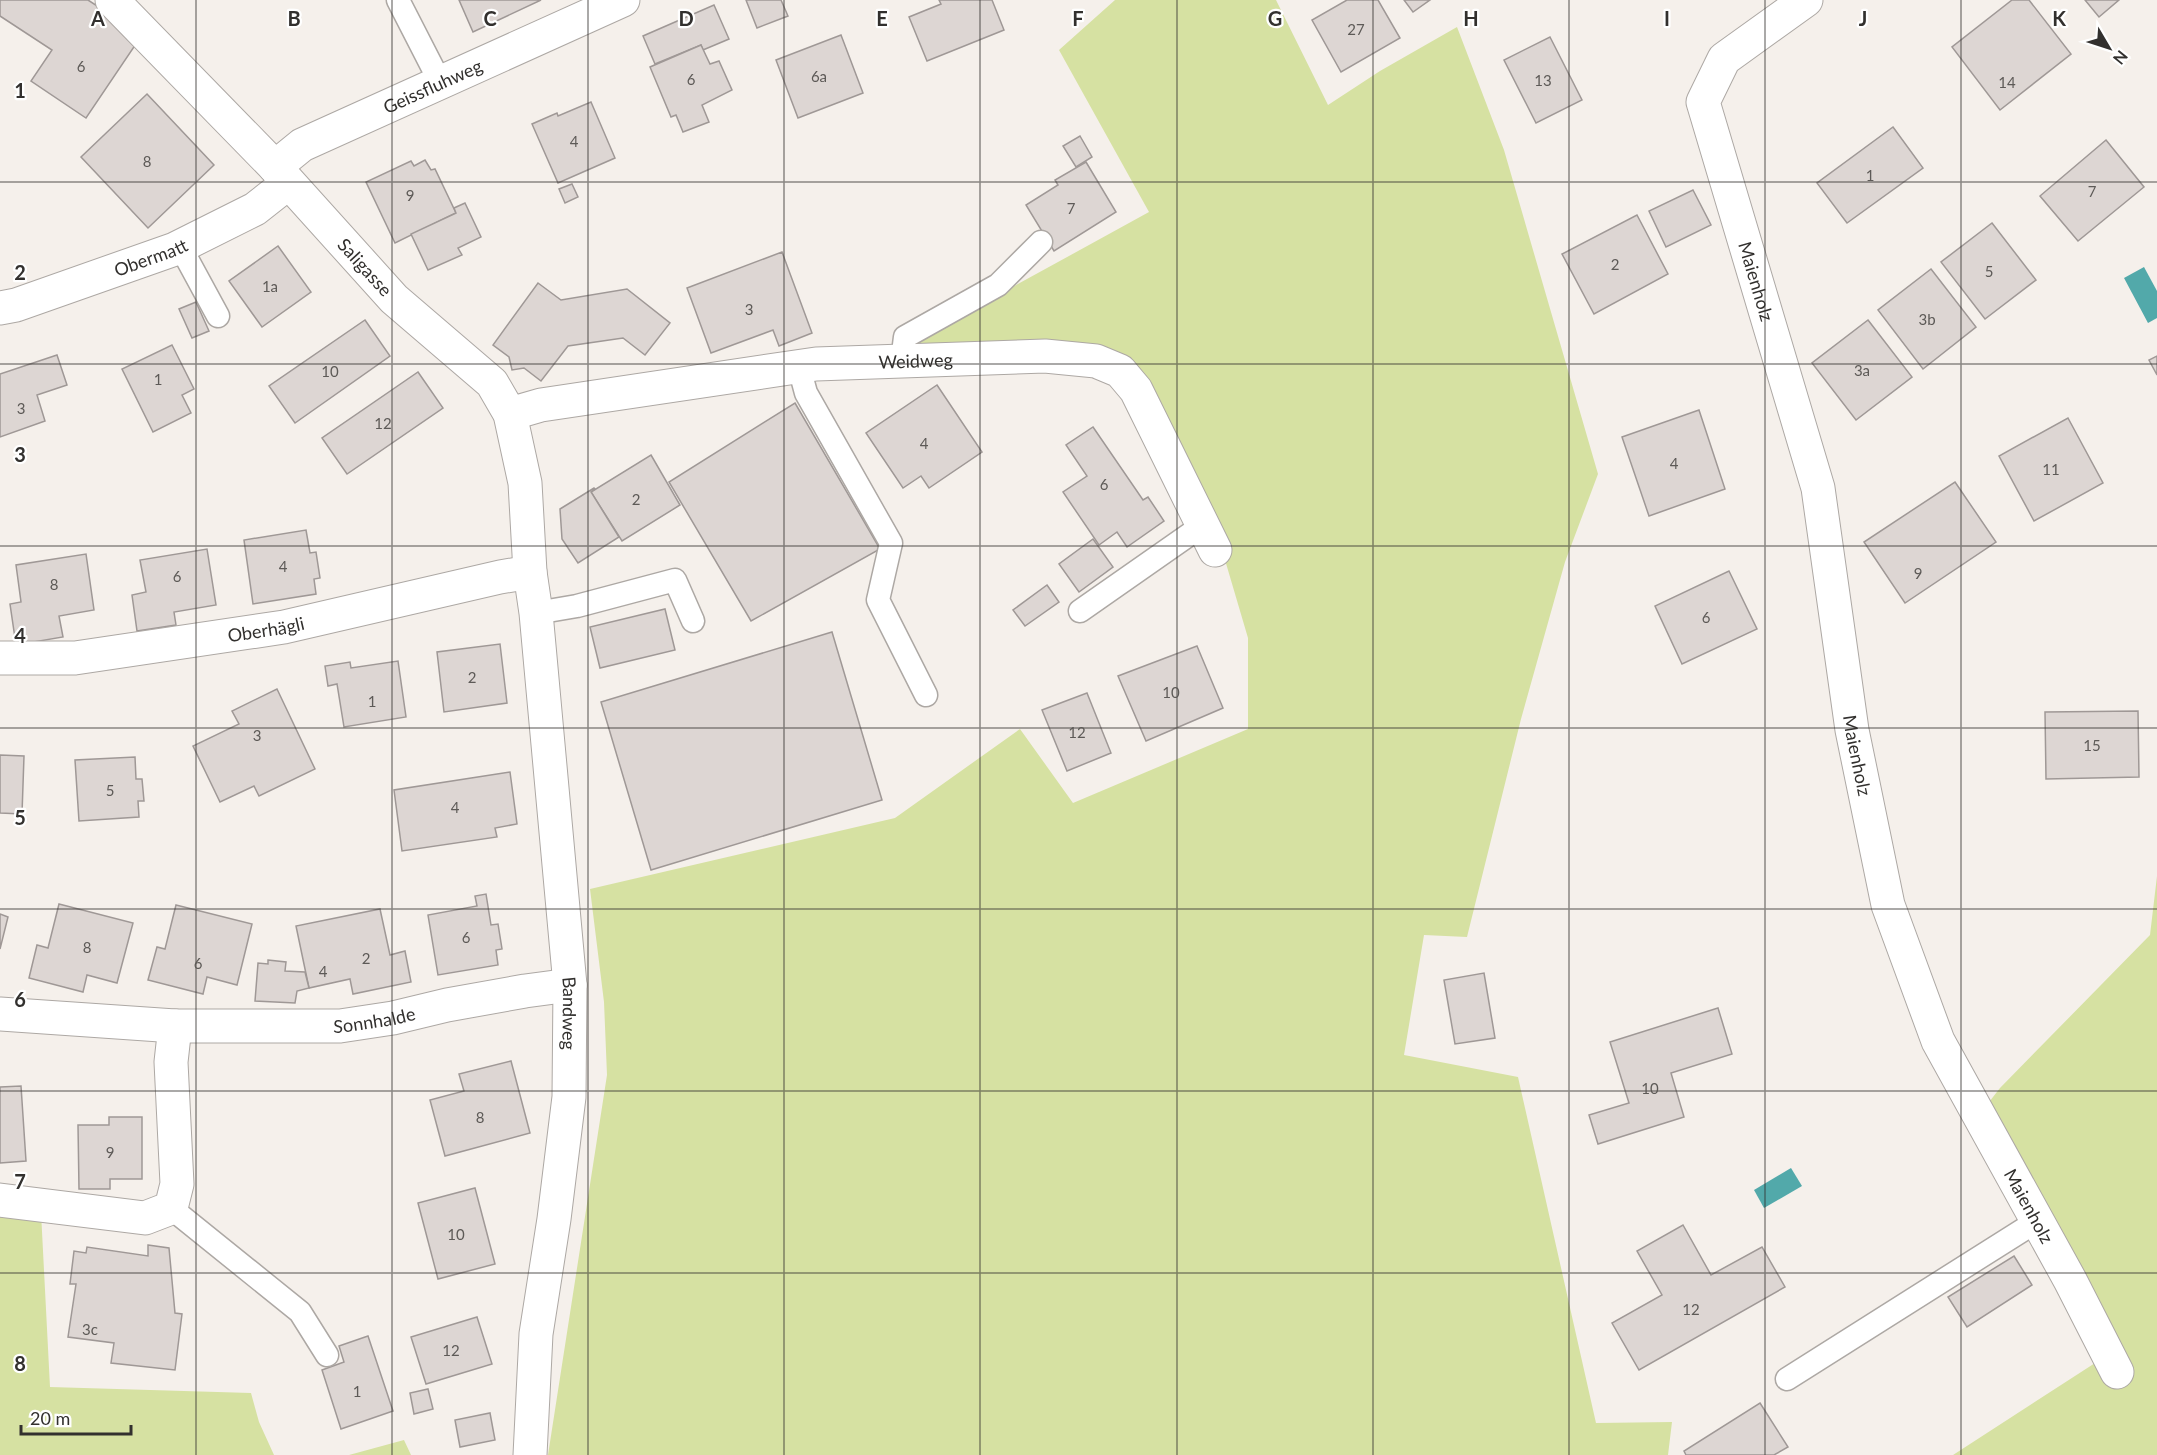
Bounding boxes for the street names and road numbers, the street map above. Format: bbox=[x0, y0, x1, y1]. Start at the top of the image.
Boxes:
street label: Geissfluhweg bbox=[380, 54, 485, 118]
street label: Obermatt bbox=[111, 233, 192, 281]
street label: Saligasse bbox=[333, 233, 397, 301]
street label: Maienholz bbox=[1734, 239, 1779, 324]
street label: Weidweg bbox=[878, 348, 953, 373]
street label: Oberhägli bbox=[226, 612, 306, 646]
street label: Maienholz bbox=[1839, 714, 1876, 798]
street label: Bandweg bbox=[558, 976, 581, 1050]
street label: Sonnhalde bbox=[333, 1002, 417, 1037]
street label: Maienholz bbox=[2000, 1165, 2059, 1247]

